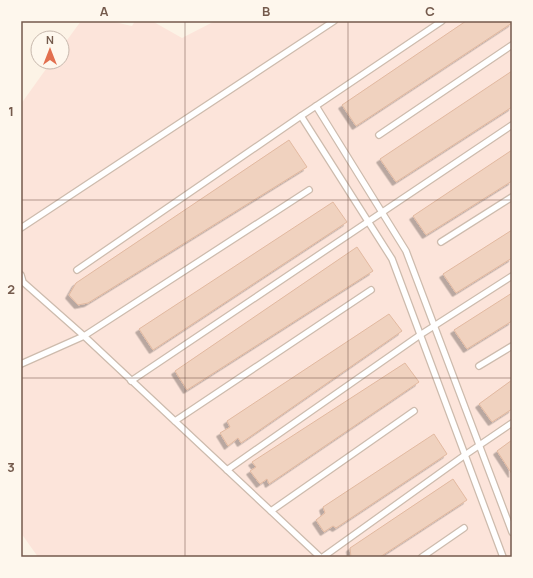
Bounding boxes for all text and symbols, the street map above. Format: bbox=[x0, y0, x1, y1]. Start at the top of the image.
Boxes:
text: A bbox=[100, 2, 109, 20]
text: B bbox=[262, 2, 270, 20]
text: C bbox=[425, 2, 435, 20]
north arrow bbox=[30, 30, 70, 70]
text: N bbox=[46, 32, 54, 47]
text: 1 bbox=[8, 102, 14, 120]
text: 2 bbox=[7, 280, 15, 298]
text: 3 bbox=[7, 458, 15, 476]

